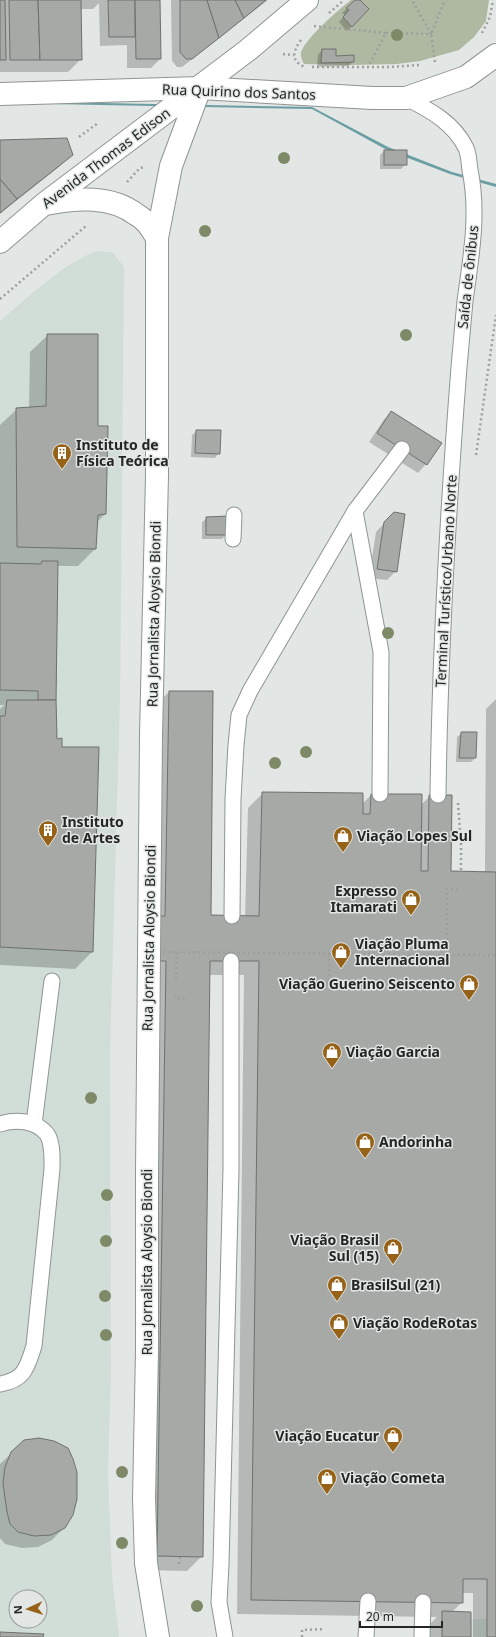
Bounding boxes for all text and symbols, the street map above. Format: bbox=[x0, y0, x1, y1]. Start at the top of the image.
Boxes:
street label: Rua Quirino dos Santos bbox=[162, 79, 317, 104]
street label: Avenida Thomas Edison bbox=[38, 103, 174, 212]
street label: Saída de ônibus bbox=[453, 224, 482, 330]
place label: Instituto de Física Teórica bbox=[76, 435, 169, 470]
building icon: Instituto de Física Teórica bbox=[51, 442, 73, 470]
street label: Terminal Turístico/Urbano Norte bbox=[430, 474, 461, 688]
street label: Rua Jornalista Aloysio Biondi bbox=[142, 521, 165, 707]
place label: Instituto de Artes bbox=[62, 812, 124, 847]
building icon: Instituto de Artes bbox=[37, 819, 59, 847]
shop icon: Viação Lopes Sul bbox=[332, 825, 354, 853]
place label: Viação Lopes Sul bbox=[357, 826, 472, 845]
street label: Rua Jornalista Aloysio Biondi bbox=[137, 845, 160, 1031]
place label: Expresso Itamarati bbox=[330, 881, 397, 916]
shop icon: Expresso Itamarati bbox=[400, 888, 422, 916]
place label: Viação Pluma Internacional bbox=[355, 934, 450, 969]
shop icon: Viação Pluma Internacional bbox=[330, 941, 352, 969]
shop icon: Viação Guerino Seiscento bbox=[458, 973, 480, 1001]
place label: Viação Guerino Seiscento bbox=[279, 974, 455, 993]
shop icon: Viação Garcia bbox=[321, 1041, 343, 1069]
place label: Viação Garcia bbox=[346, 1042, 440, 1061]
shop icon: Andorinha bbox=[354, 1131, 376, 1159]
place label: Andorinha bbox=[379, 1132, 452, 1151]
street label: Rua Jornalista Aloysio Biondi bbox=[137, 1169, 156, 1355]
place label: Viação Brasil Sul (15) bbox=[290, 1230, 379, 1265]
shop icon: Viação Brasil Sul (15) bbox=[382, 1237, 404, 1265]
shop icon: BrasilSul (21) bbox=[326, 1274, 348, 1302]
place label: BrasilSul (21) bbox=[351, 1275, 440, 1294]
shop icon: Viação RodeRotas bbox=[328, 1312, 350, 1340]
place label: Viação RodeRotas bbox=[353, 1313, 477, 1332]
shop icon: Viação Eucatur bbox=[382, 1425, 404, 1453]
place label: Viação Eucatur bbox=[275, 1426, 380, 1445]
shop icon: Viação Cometa bbox=[316, 1467, 338, 1495]
place label: Viação Cometa bbox=[341, 1468, 445, 1487]
north arrow bbox=[8, 1589, 48, 1629]
scale bar bbox=[360, 1603, 442, 1629]
text: N bbox=[10, 1605, 25, 1615]
text: 20 m bbox=[366, 1608, 394, 1625]

